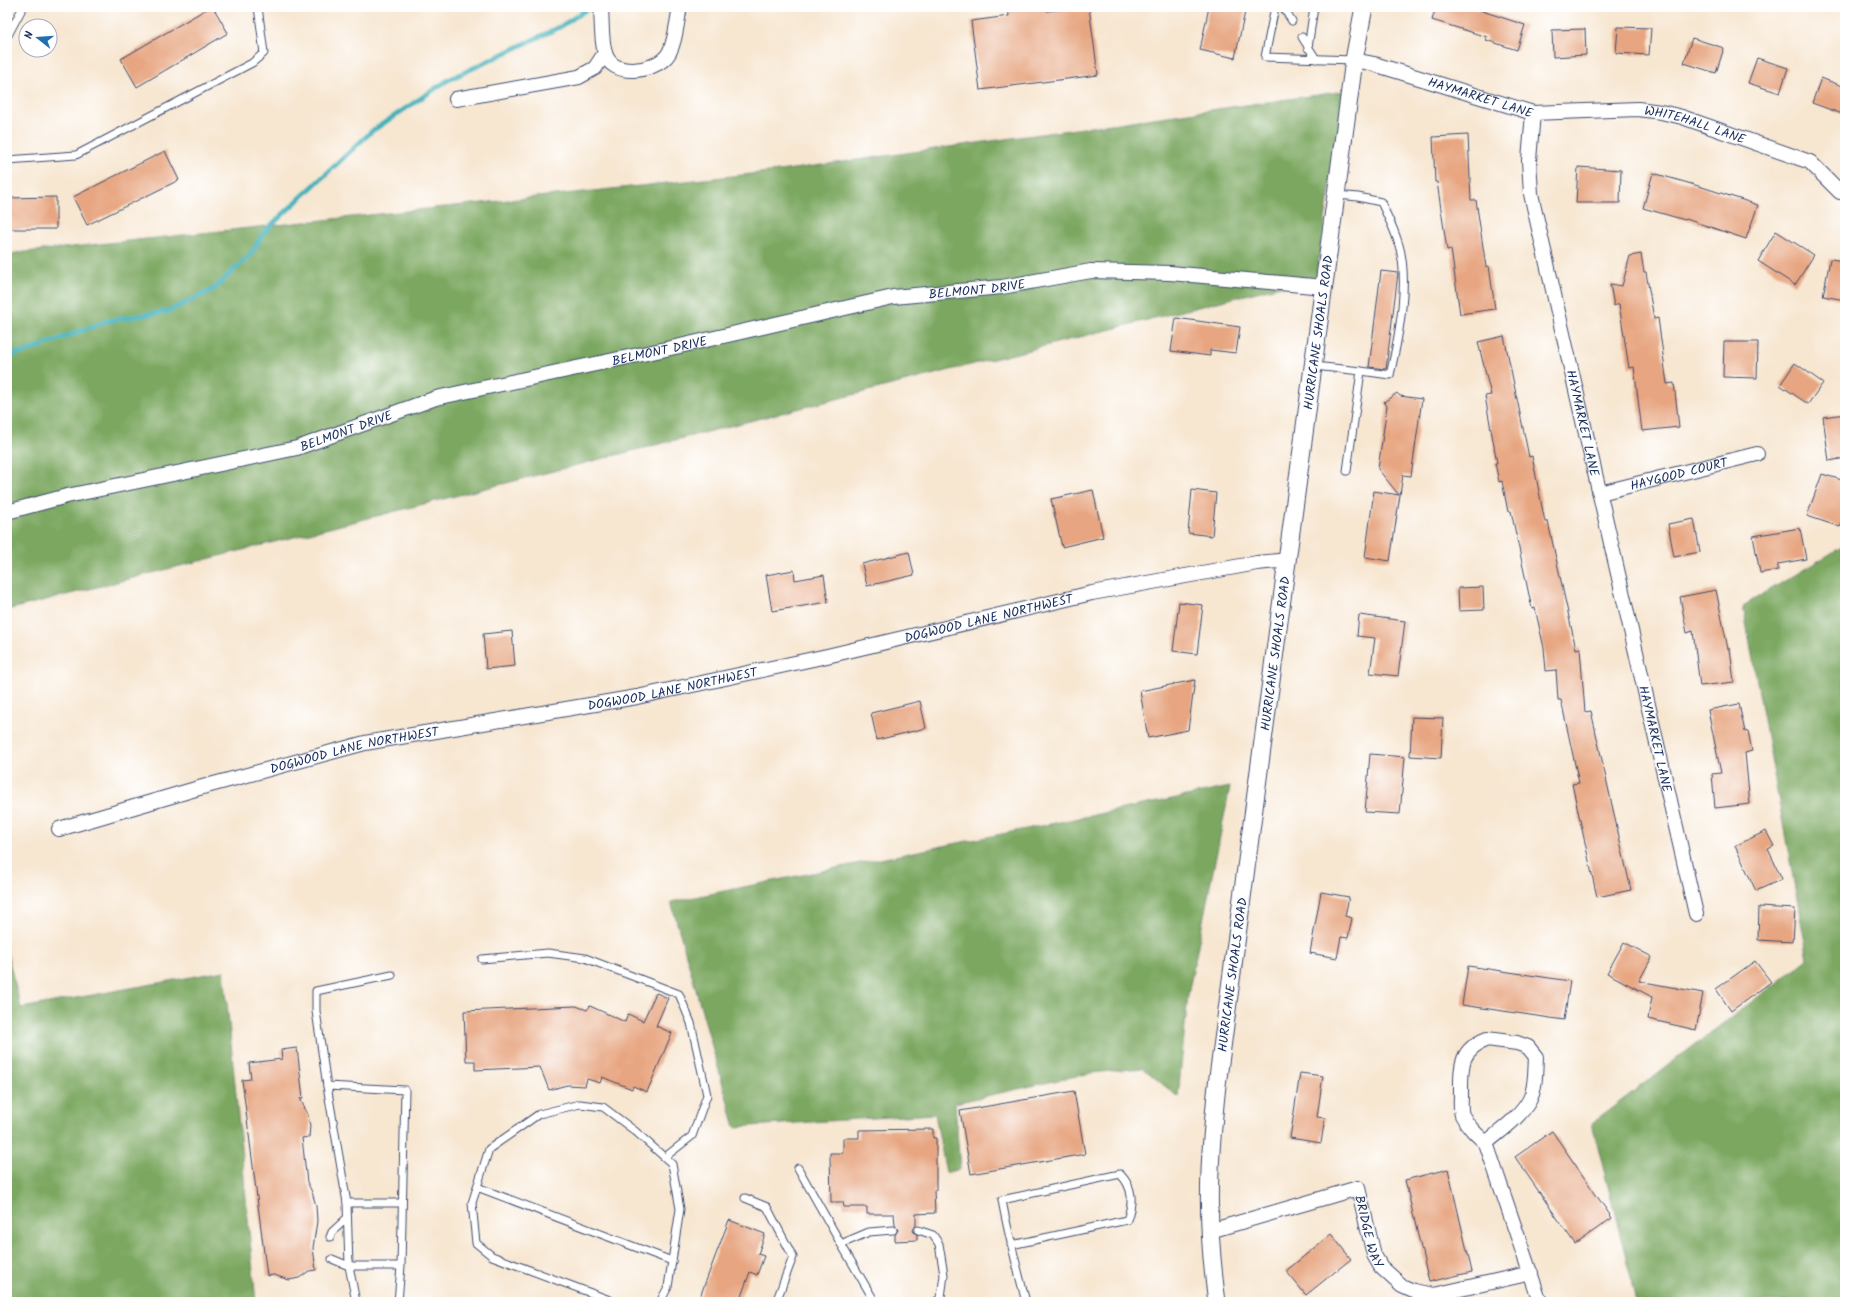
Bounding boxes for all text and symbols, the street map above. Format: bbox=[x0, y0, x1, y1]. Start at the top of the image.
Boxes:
north arrow bbox=[18, 18, 58, 58]
text: N bbox=[20, 29, 39, 41]
street label: HAYMARKET LANE bbox=[1425, 72, 1536, 124]
street label: WHITEHALL LANE bbox=[1643, 101, 1748, 151]
street label: HURRICANE SHOALS ROAD bbox=[1298, 254, 1340, 411]
street label: BELMONT DRIVE bbox=[928, 274, 1027, 306]
street label: BELMONT DRIVE bbox=[610, 331, 710, 372]
street label: HAYMARKET LANE bbox=[1560, 368, 1604, 479]
street label: BELMONT DRIVE bbox=[297, 405, 396, 458]
street label: HAYGOOD COURT bbox=[1628, 452, 1731, 497]
street label: HURRICANE SHOALS ROAD bbox=[1255, 575, 1297, 732]
street label: DOGWOOD LANE NORTHWEST bbox=[902, 589, 1076, 649]
street label: DOGWOOD LANE NORTHWEST bbox=[586, 662, 760, 717]
street label: HAYMARKET LANE bbox=[1632, 684, 1677, 795]
street label: DOGWOOD LANE NORTHWEST bbox=[268, 722, 441, 780]
street label: HURRICANE SHOALS ROAD bbox=[1213, 896, 1254, 1053]
street label: BRIDGE WAY bbox=[1348, 1193, 1389, 1273]

